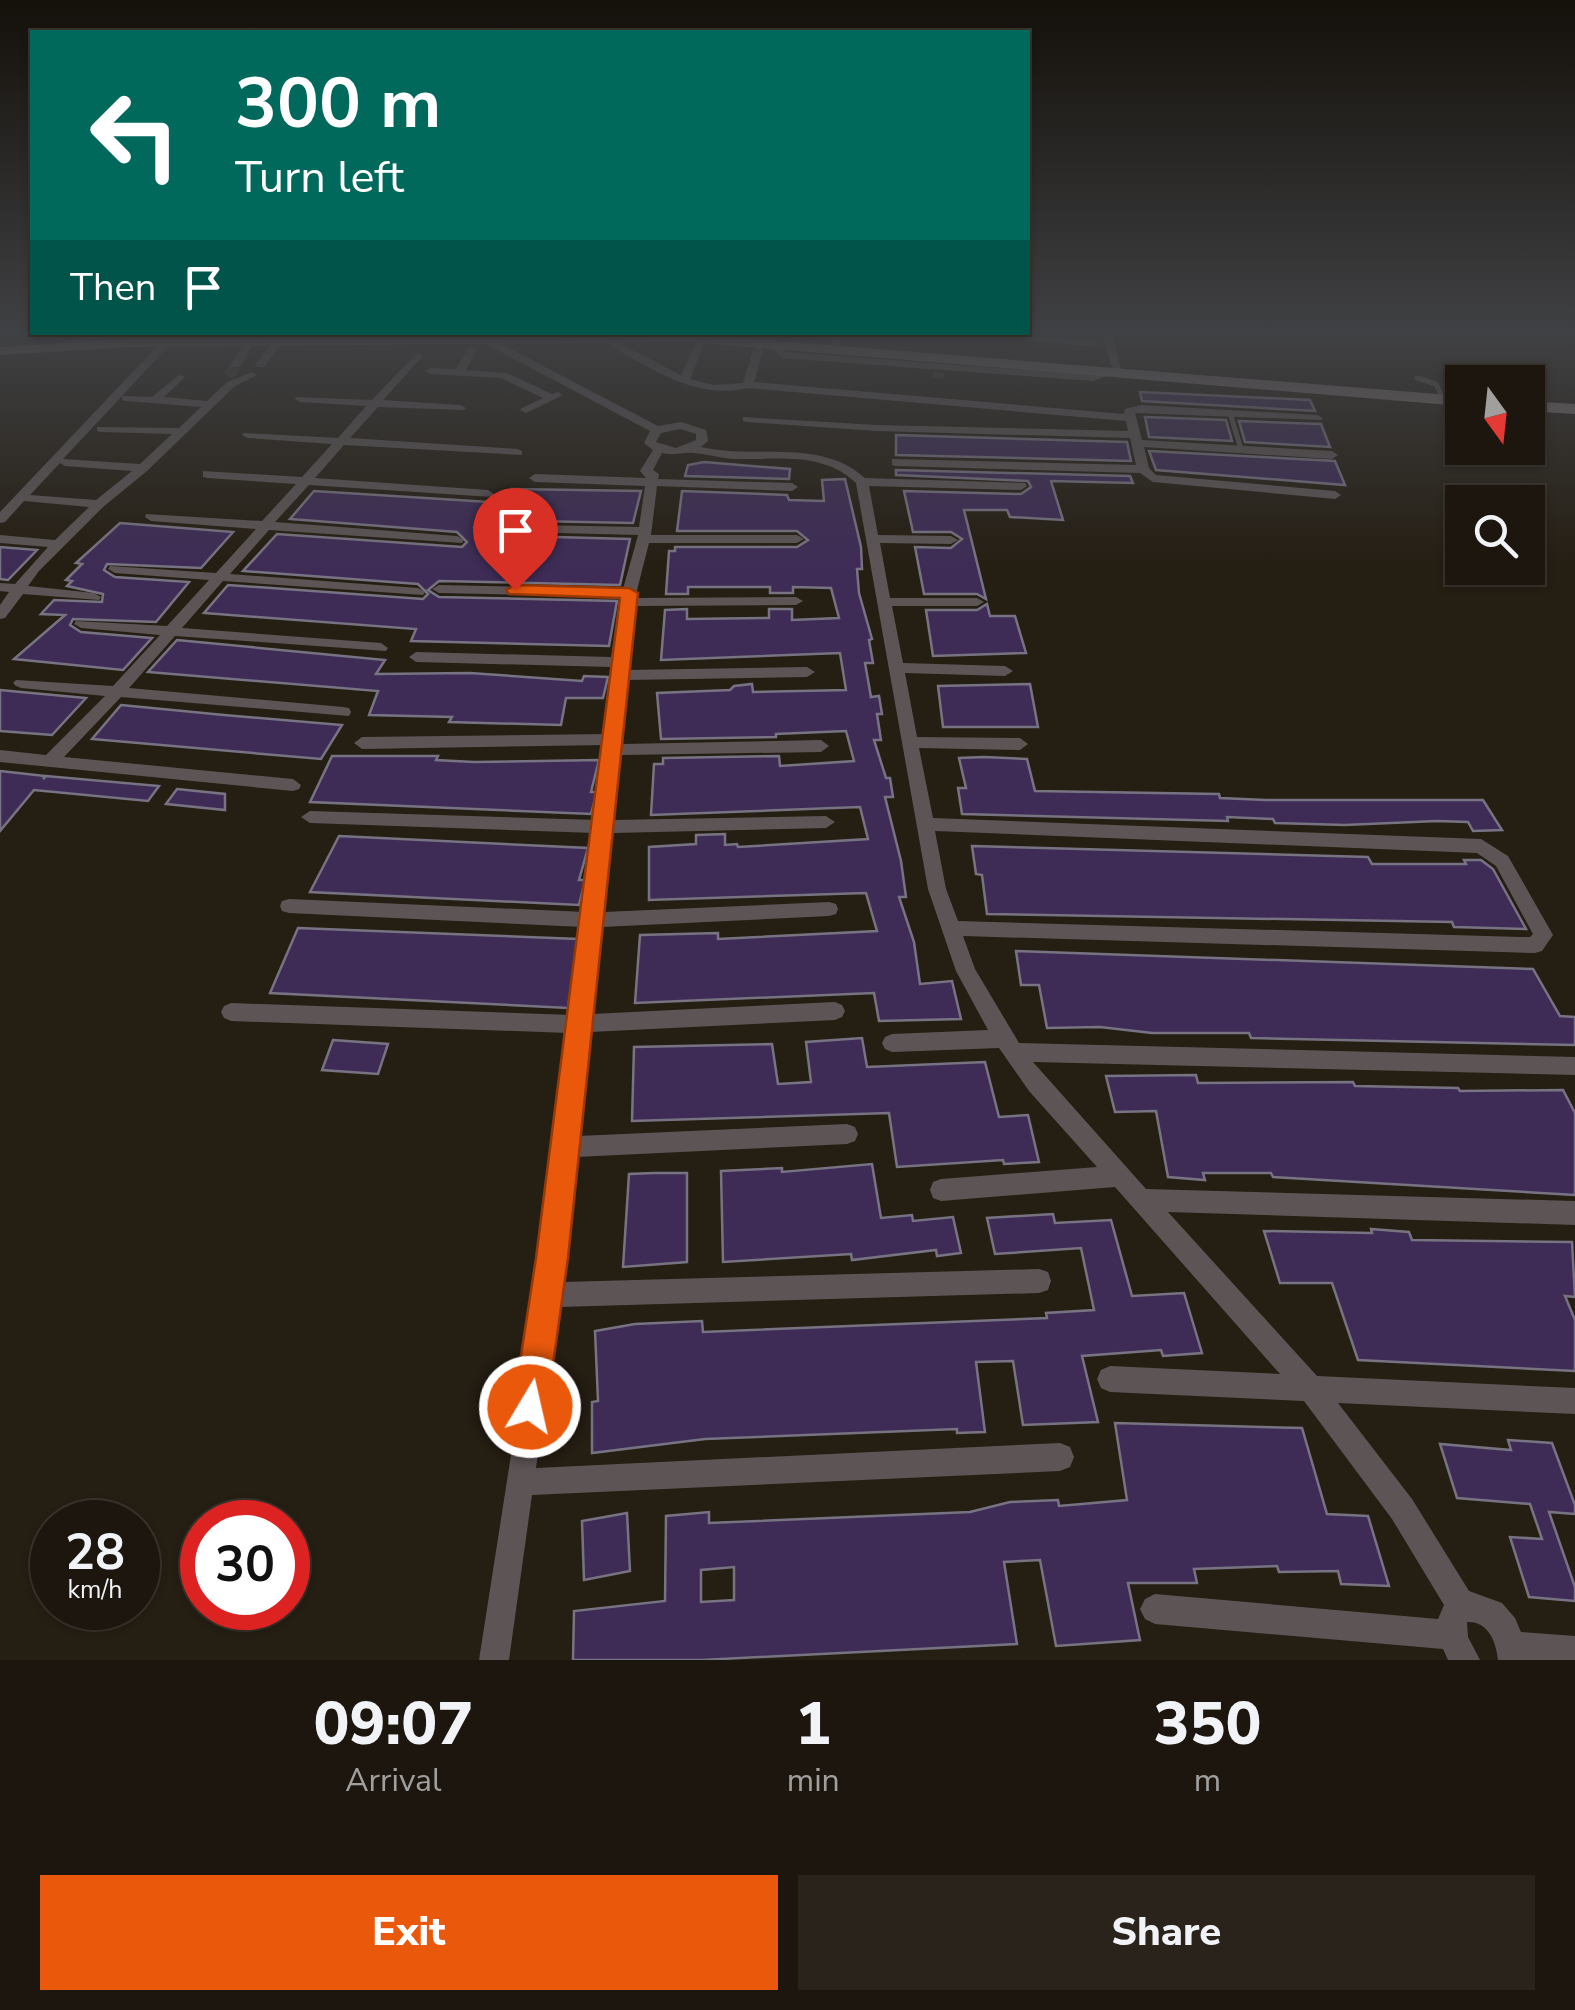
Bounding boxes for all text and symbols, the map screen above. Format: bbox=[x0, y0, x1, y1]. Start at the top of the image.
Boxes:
text: 300 m bbox=[235, 56, 441, 152]
icon: left bbox=[70, 70, 200, 200]
text: Turn left bbox=[235, 147, 404, 208]
icon: arrive bbox=[176, 260, 231, 315]
text: Then bbox=[70, 262, 156, 313]
north arrow bbox=[1445, 365, 1545, 465]
map controls bbox=[1445, 365, 1545, 585]
button: search bbox=[1445, 485, 1545, 585]
pin bbox=[473, 488, 558, 591]
icon: arrive bbox=[488, 503, 543, 558]
position arrow bbox=[478, 1355, 582, 1459]
speed limit sign: 30 bbox=[180, 1500, 310, 1630]
text: 28 bbox=[65, 1518, 125, 1587]
text: km/h bbox=[67, 1573, 123, 1607]
text: 09:07 bbox=[314, 1683, 473, 1765]
text: 1 bbox=[795, 1683, 831, 1765]
text: 350 bbox=[1153, 1683, 1261, 1765]
text: Arrival bbox=[345, 1759, 442, 1802]
text: min bbox=[787, 1759, 840, 1802]
text: m bbox=[1194, 1759, 1221, 1802]
button: Exit bbox=[40, 1875, 778, 1990]
button: Share bbox=[798, 1875, 1535, 1990]

